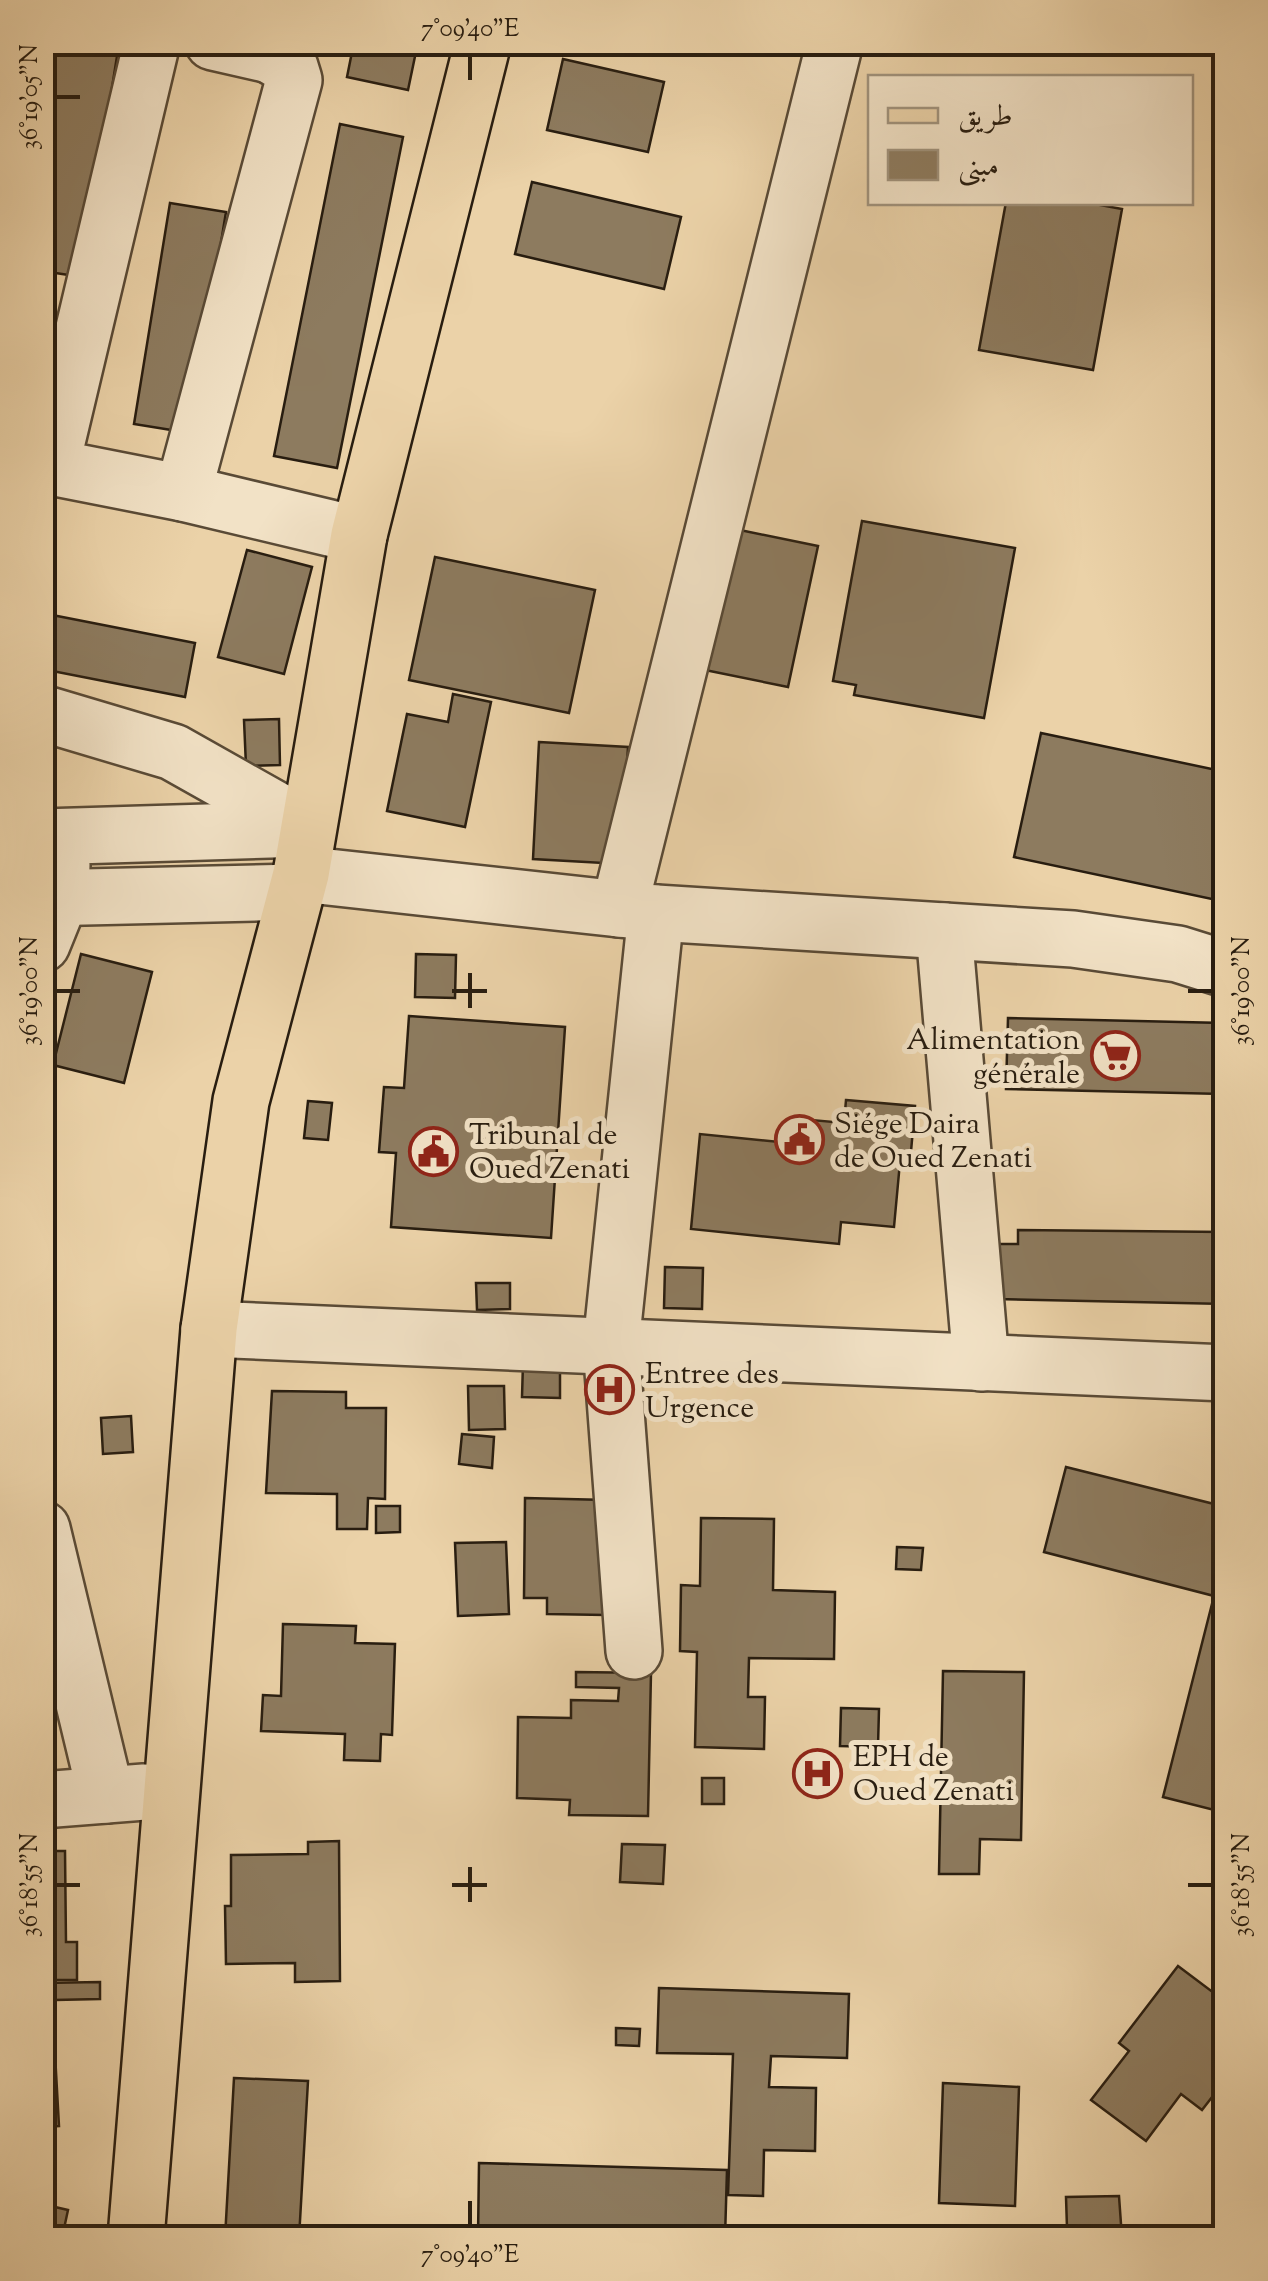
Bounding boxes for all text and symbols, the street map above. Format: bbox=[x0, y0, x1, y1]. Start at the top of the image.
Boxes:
text: 7°09'40"E bbox=[421, 12, 519, 48]
text: 36°19'05"N bbox=[13, 44, 49, 150]
legend bbox=[868, 75, 1193, 205]
text: طريق bbox=[958, 96, 1013, 139]
text: مبنى bbox=[958, 146, 999, 189]
text: 36°19'00"N bbox=[13, 936, 49, 1046]
text: 36°19'00"N bbox=[1225, 936, 1261, 1046]
place label: Alimentation générale bbox=[906, 1020, 1080, 1097]
supermarket icon: Alimentation générale bbox=[1089, 1030, 1141, 1082]
place label: Siége Daira de Oued Zenati bbox=[834, 1104, 1032, 1181]
public building icon: Siége Daira de Oued Zenati bbox=[773, 1114, 825, 1166]
place label: Tribunal de Oued Zenati bbox=[469, 1115, 630, 1192]
public building icon: Tribunal de Oued Zenati bbox=[408, 1125, 460, 1177]
place label: Entree des Urgence bbox=[645, 1354, 779, 1431]
hospital icon: Entree des Urgence bbox=[584, 1364, 636, 1416]
place label: EPH de Oued Zenati bbox=[853, 1737, 1014, 1814]
hospital icon: EPH de Oued Zenati bbox=[792, 1747, 844, 1799]
text: 36°18'55"N bbox=[13, 1833, 49, 1937]
text: 36°18'55"N bbox=[1225, 1833, 1261, 1937]
text: 7°09'40"E bbox=[421, 2238, 519, 2274]

